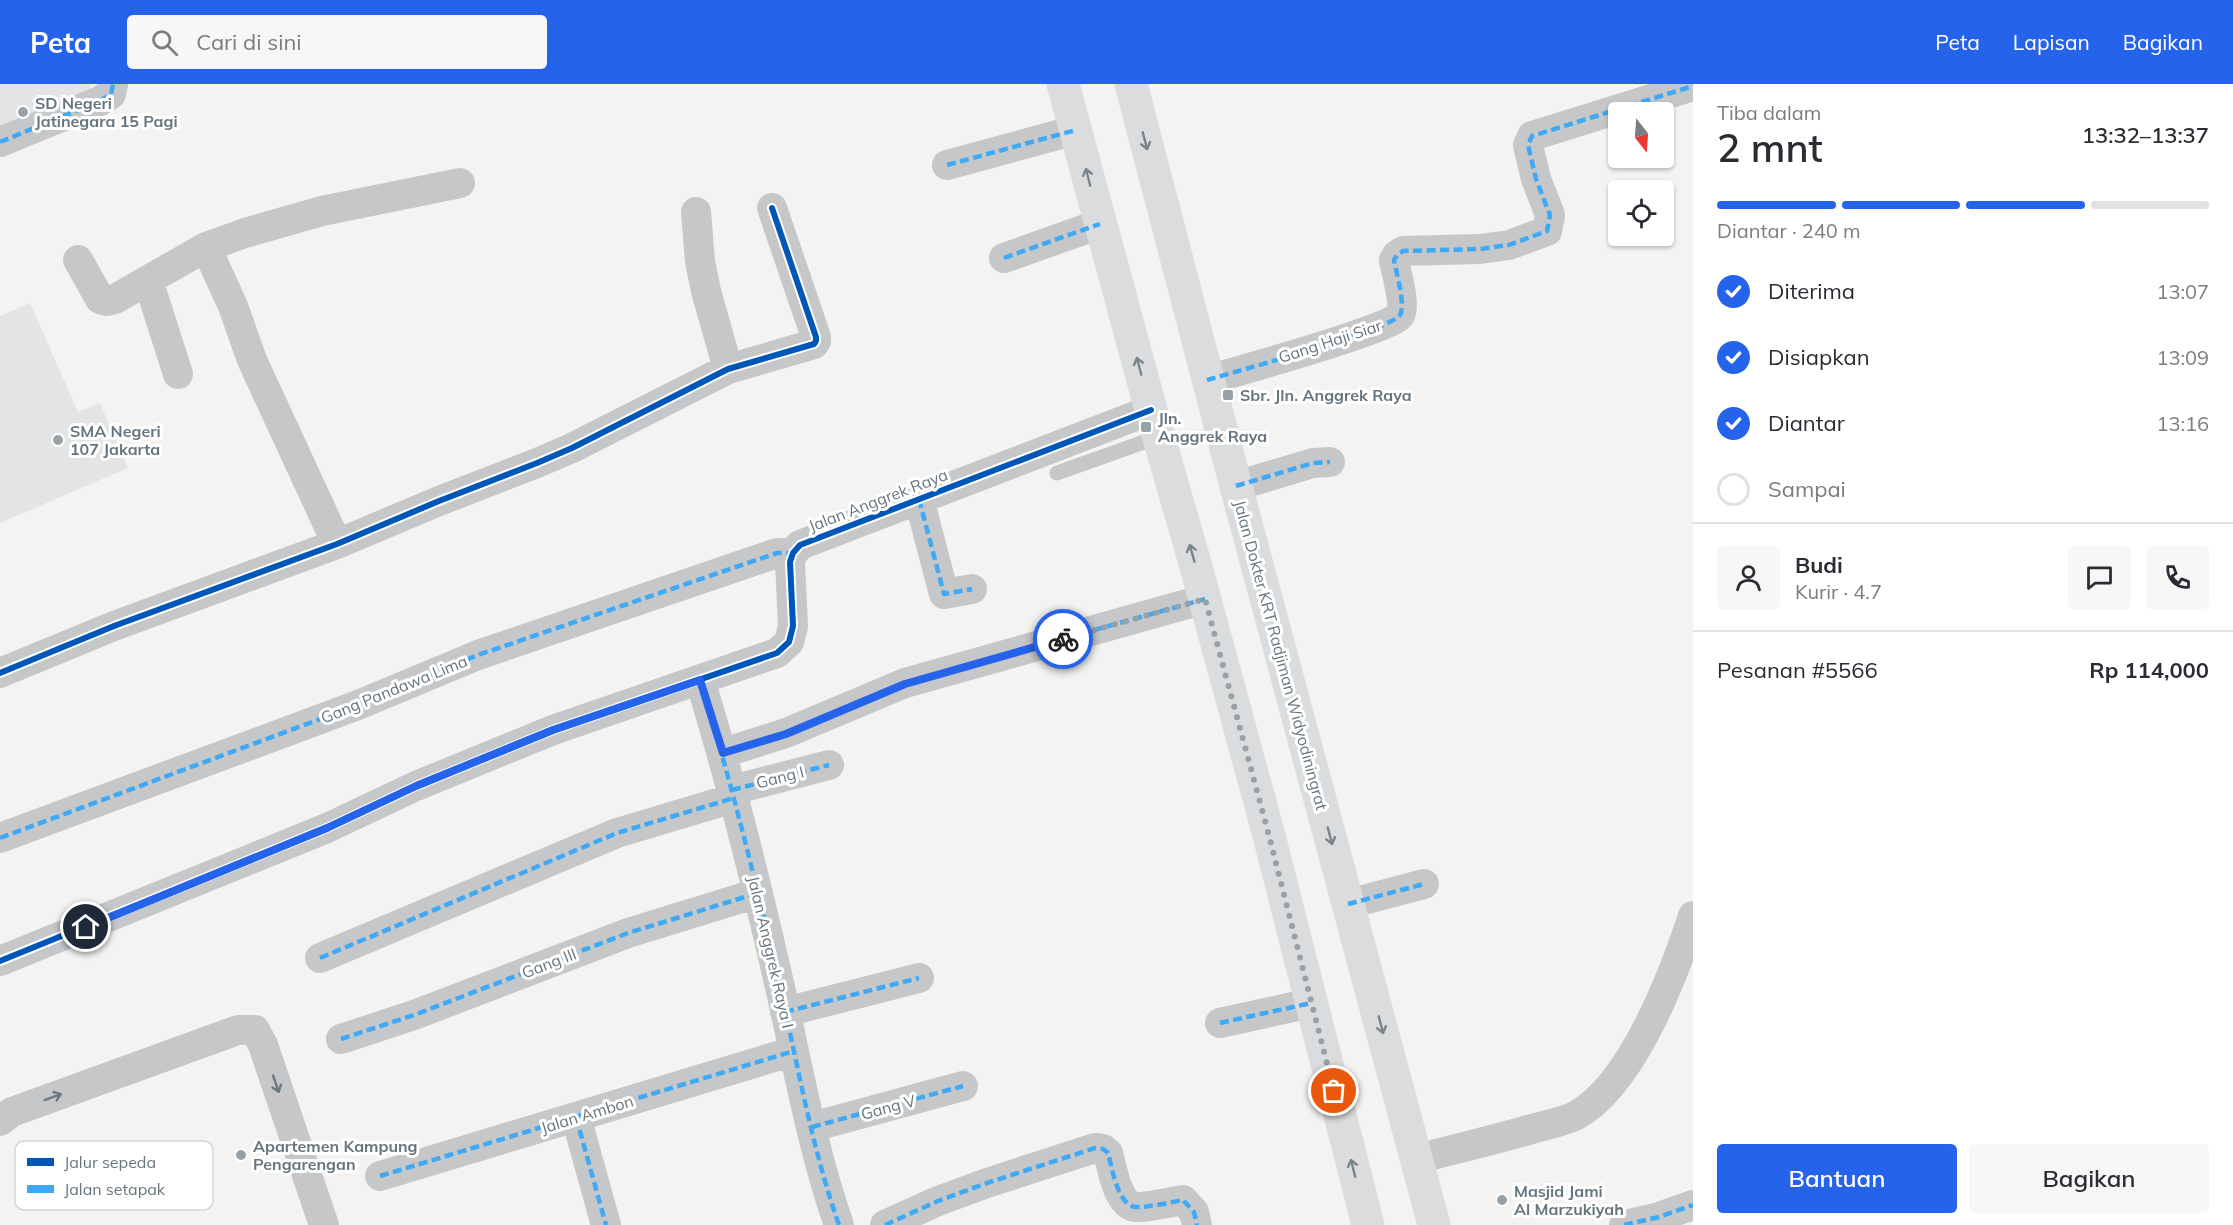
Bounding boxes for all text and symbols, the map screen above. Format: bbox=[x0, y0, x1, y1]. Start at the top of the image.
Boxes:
search box bbox=[127, 15, 547, 69]
text: Peta bbox=[30, 25, 91, 60]
icon: search bbox=[148, 26, 181, 59]
text: Cari di sini bbox=[196, 28, 302, 56]
text: Peta bbox=[1935, 29, 1980, 55]
text: Lapisan bbox=[2013, 29, 2090, 55]
text: Bagikan bbox=[2123, 29, 2203, 55]
place label: SD Negeri Jatinegara 15 Pagi bbox=[35, 93, 178, 131]
text: Tiba dalam bbox=[1717, 100, 1821, 125]
north arrow bbox=[1608, 102, 1674, 168]
map controls bbox=[1608, 102, 1674, 246]
marker: SD Negeri Jatinegara 15 Pagi bbox=[16, 105, 30, 119]
text: 13:32–13:37 bbox=[2082, 121, 2209, 149]
text: 2 mnt bbox=[1717, 123, 1823, 172]
one-way arrow bbox=[1140, 131, 1152, 150]
one-way arrow bbox=[1082, 168, 1093, 187]
button: locate bbox=[1608, 180, 1674, 246]
text: Diantar · 240 m bbox=[1717, 218, 1861, 243]
icon: check bbox=[1717, 275, 1750, 308]
text: Diterima bbox=[1768, 277, 1855, 305]
text: 13:07 bbox=[2156, 279, 2209, 304]
street label: Gang Haji Siar bbox=[1276, 315, 1384, 367]
icon: check bbox=[1717, 341, 1750, 374]
text: Disiapkan bbox=[1768, 343, 1870, 371]
text: 13:09 bbox=[2156, 345, 2209, 370]
one-way arrow bbox=[1132, 357, 1144, 376]
place label: Sbr. Jln. Anggrek Raya bbox=[1240, 385, 1412, 405]
marker: Sbr. Jln. Anggrek Raya bbox=[1221, 388, 1235, 402]
icon: check bbox=[1717, 407, 1750, 440]
place label: Jln. Anggrek Raya bbox=[1158, 408, 1267, 446]
text: Diantar bbox=[1768, 409, 1845, 437]
text: 13:16 bbox=[2156, 411, 2209, 436]
marker: Jln. Anggrek Raya bbox=[1139, 420, 1153, 434]
place label: SMA Negeri 107 Jakarta bbox=[70, 421, 161, 459]
marker: SMA Negeri 107 Jakarta bbox=[51, 433, 65, 447]
street label: Jalan Anggrek Raya bbox=[806, 464, 950, 536]
text: Sampai bbox=[1768, 475, 1846, 503]
street label: Jalan Dokter KRT Radjiman Widyodiningrat bbox=[1230, 498, 1332, 813]
one-way arrow bbox=[1186, 544, 1197, 563]
button: person bbox=[1717, 546, 1780, 609]
button: chat bbox=[2068, 546, 2131, 609]
button: phone bbox=[2146, 546, 2209, 609]
text: Budi bbox=[1795, 551, 1843, 579]
text: Kurir · 4.7 bbox=[1795, 579, 1882, 604]
courier bbox=[1033, 609, 1093, 669]
icon: bike bbox=[1047, 623, 1080, 656]
street label: Gang Pandawa Lima bbox=[318, 650, 470, 728]
text: Pesanan #5566 bbox=[1717, 656, 1878, 684]
text: Rp 114,000 bbox=[2089, 656, 2209, 684]
street label: Gang I bbox=[754, 761, 806, 793]
one-way arrow bbox=[1325, 827, 1337, 846]
street label: Jalan Anggrek Raya I bbox=[744, 874, 798, 1030]
pin bbox=[60, 901, 111, 952]
icon: home bbox=[69, 910, 102, 943]
street label: Gang III bbox=[519, 943, 579, 983]
one-way arrow bbox=[1376, 1015, 1387, 1034]
pin bbox=[1308, 1065, 1359, 1116]
one-way arrow bbox=[272, 1074, 283, 1093]
icon: bag bbox=[1317, 1074, 1350, 1107]
street label: Jalan Ambon bbox=[538, 1090, 636, 1138]
street label: Gang V bbox=[859, 1090, 918, 1124]
one-way arrow bbox=[43, 1091, 62, 1102]
place label: Apartemen Kampung Pengarengan bbox=[253, 1136, 418, 1174]
legend bbox=[15, 1141, 213, 1210]
button: Bantuan bbox=[1717, 1144, 1957, 1213]
button: Bagikan bbox=[1969, 1144, 2209, 1213]
marker: Apartemen Kampung Pengarengan bbox=[234, 1148, 248, 1162]
text: Jalur sepeda bbox=[64, 1152, 156, 1172]
one-way arrow bbox=[1347, 1159, 1359, 1178]
text: Jalan setapak bbox=[64, 1179, 166, 1199]
place label: Masjid Jami Al Marzukiyah bbox=[1514, 1181, 1624, 1219]
marker: Masjid Jami Al Marzukiyah bbox=[1495, 1193, 1509, 1207]

